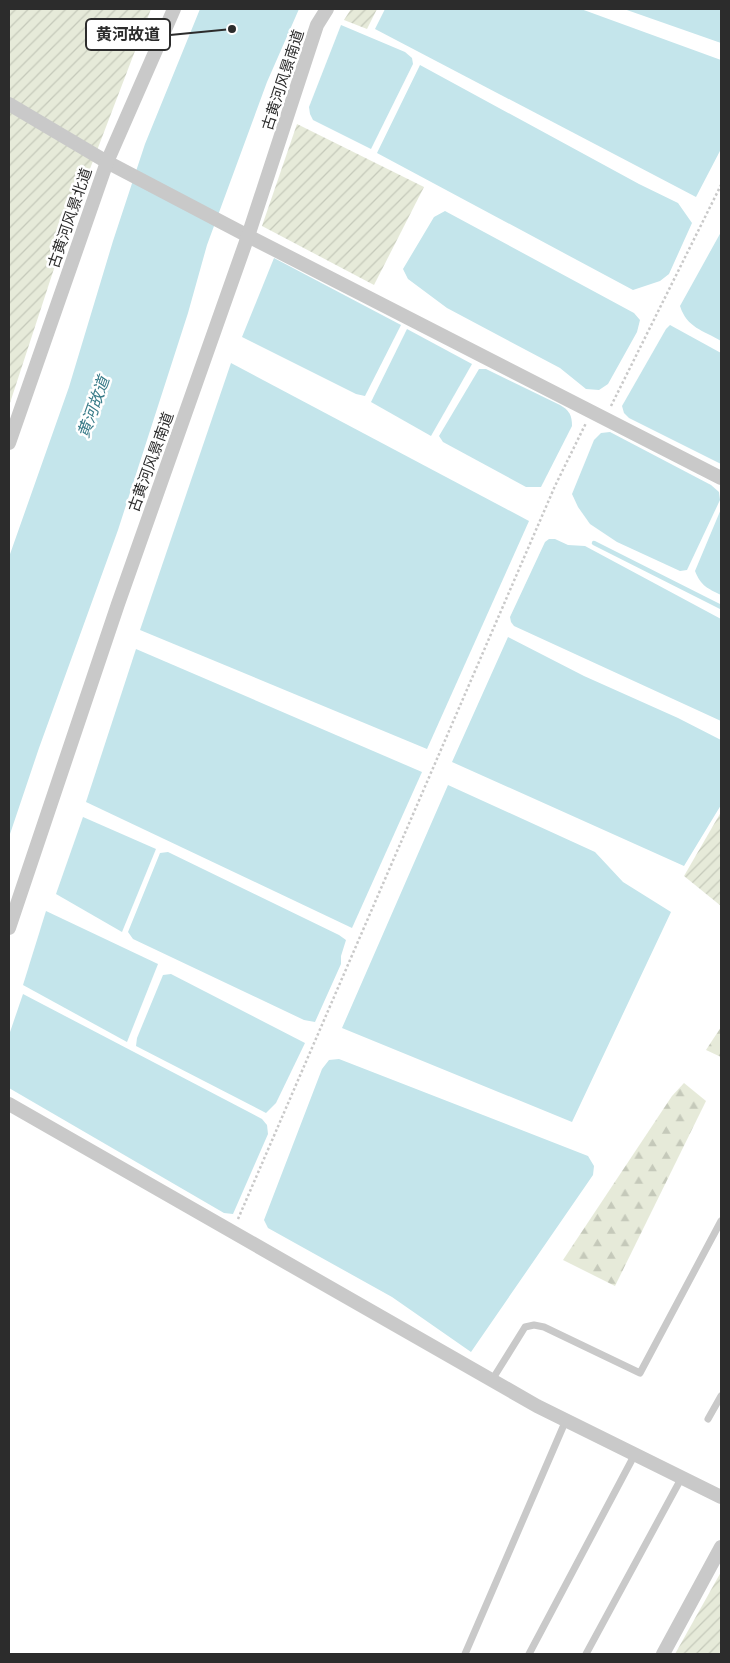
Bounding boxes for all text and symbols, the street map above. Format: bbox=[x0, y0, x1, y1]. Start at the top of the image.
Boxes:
callout: 黄河故道 bbox=[86, 19, 170, 50]
text: 黄河故道 bbox=[96, 24, 160, 44]
street label: 古黄河风景南道 bbox=[257, 27, 308, 133]
street label: 古黄河风景北道 bbox=[43, 165, 96, 271]
water label: 黄河故道 bbox=[73, 372, 114, 440]
street label: 古黄河风景南道 bbox=[124, 409, 177, 514]

